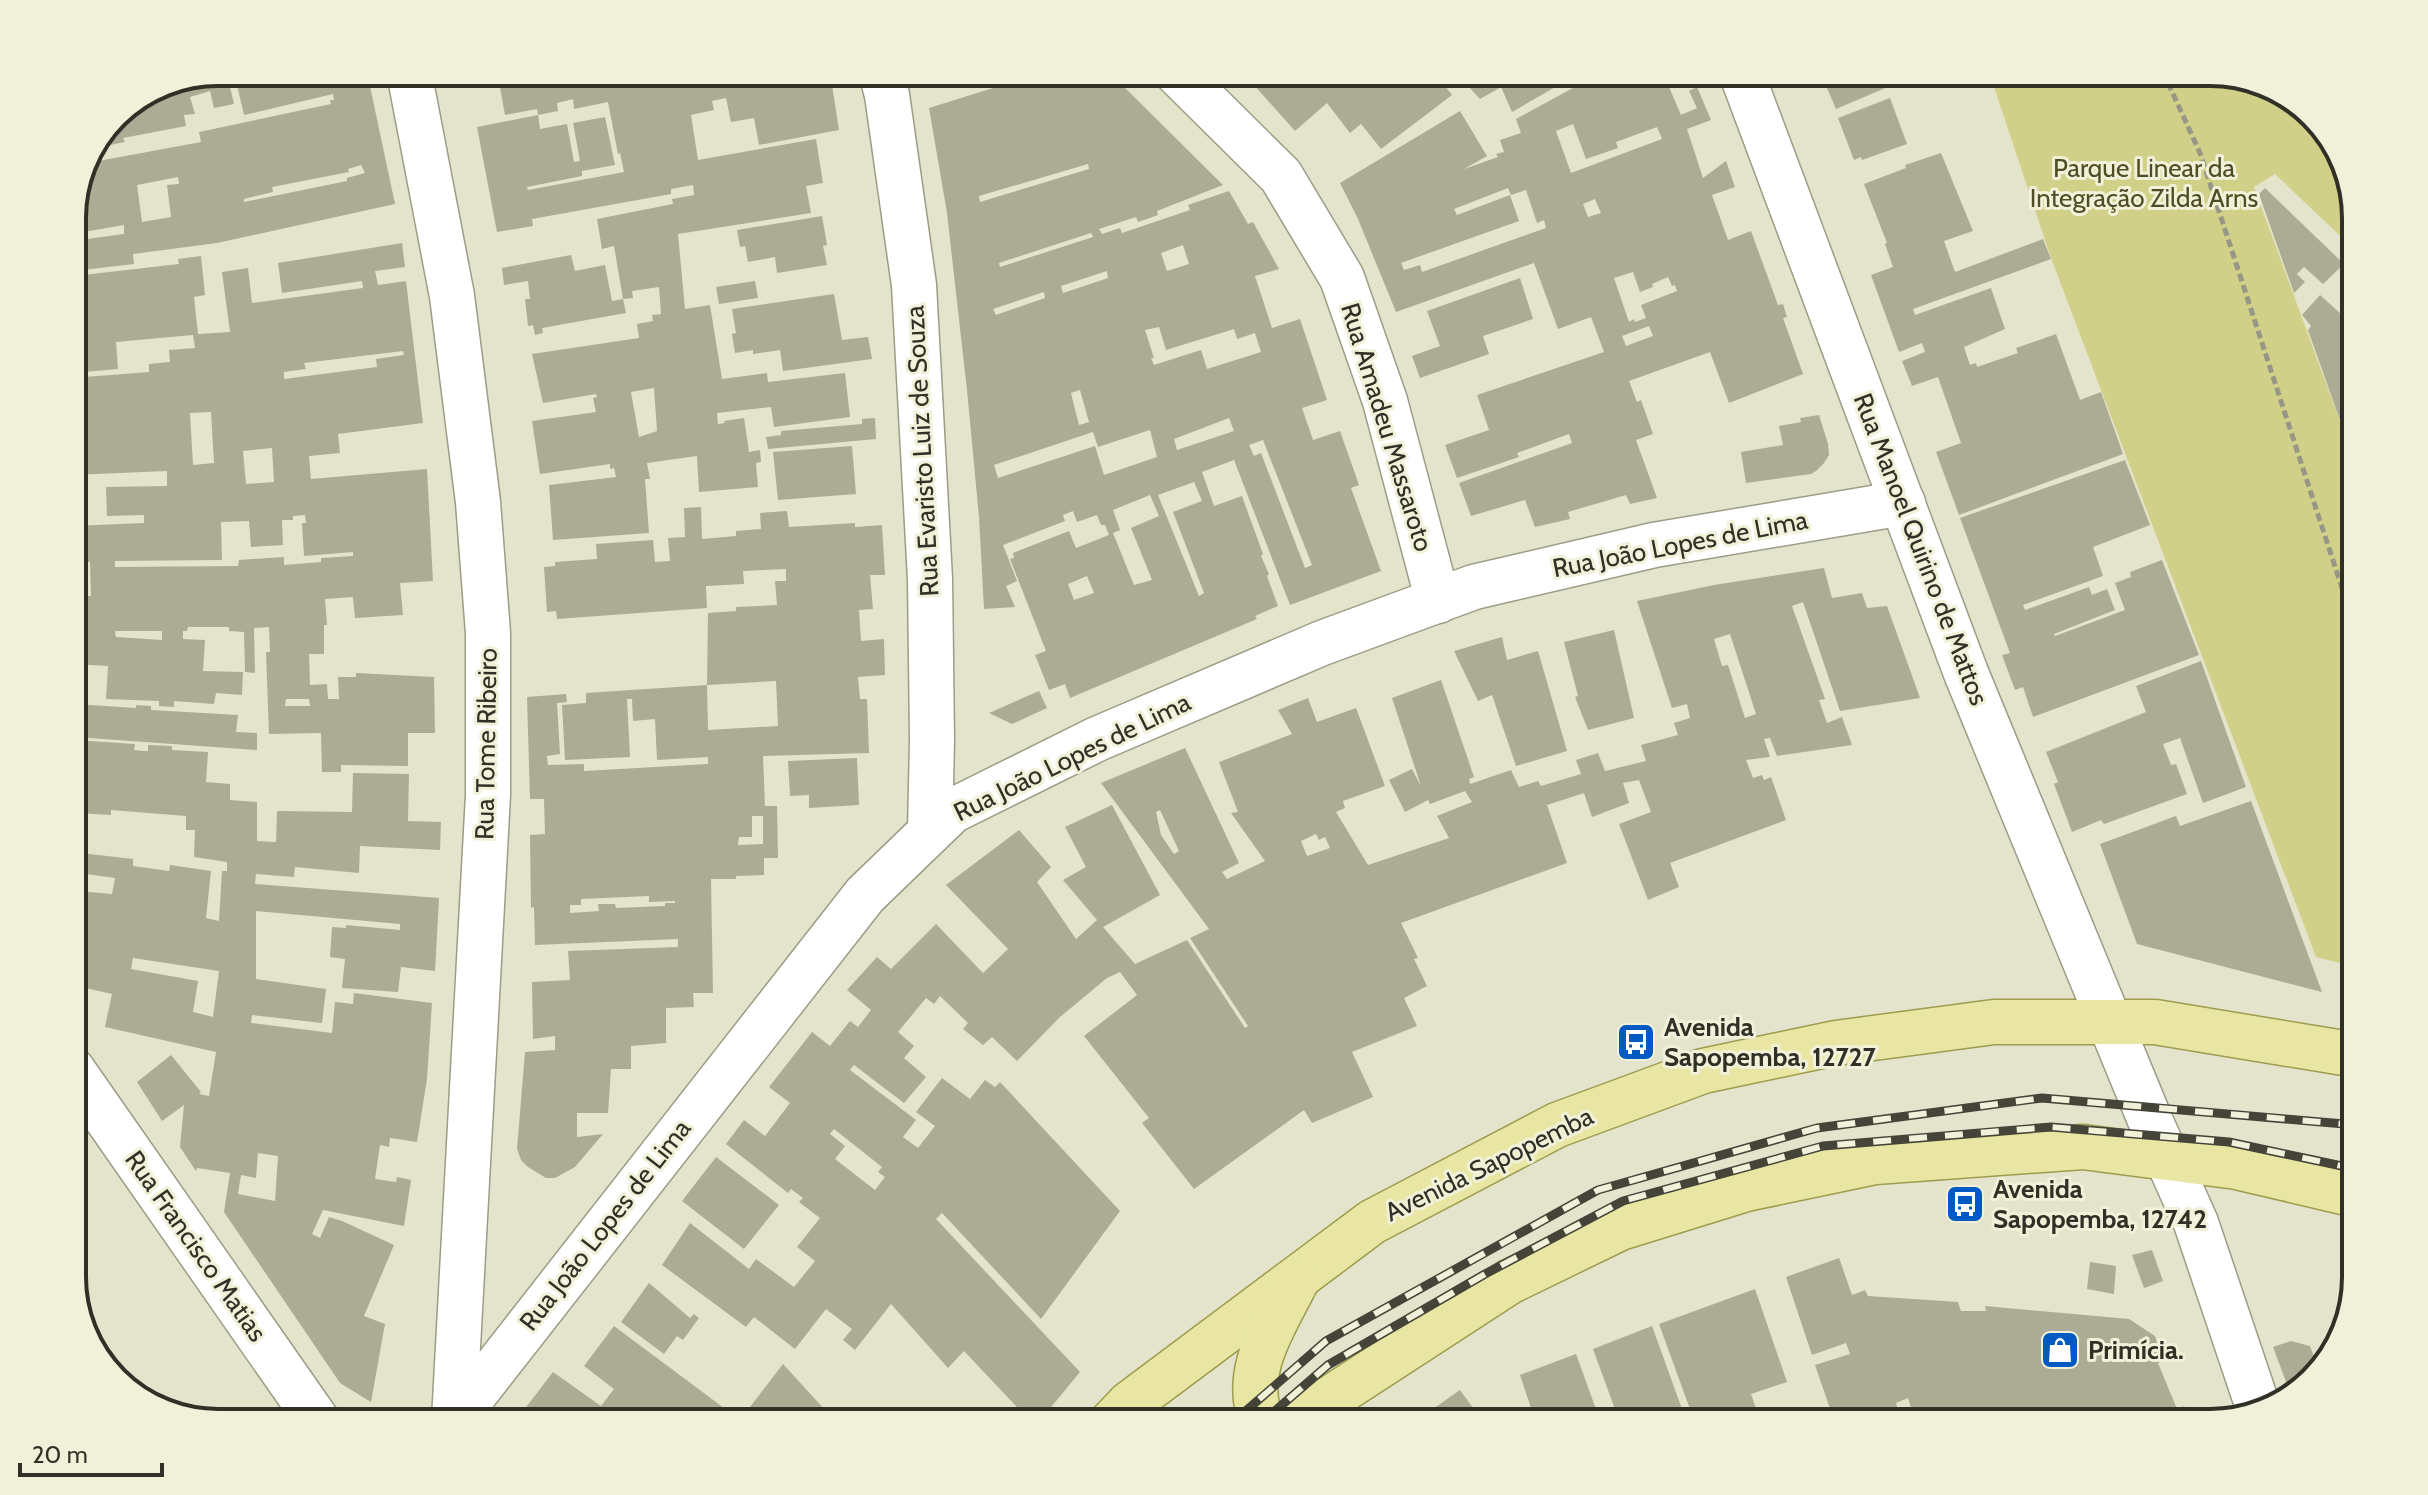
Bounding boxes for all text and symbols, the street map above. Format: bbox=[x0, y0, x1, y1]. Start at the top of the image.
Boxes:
park label: Parque Linear da Integração Zilda Arns bbox=[2030, 152, 2258, 214]
street label: Rua Amadeu Massaroto bbox=[1334, 299, 1440, 555]
street label: Rua Evaristo Luiz de Souza bbox=[898, 304, 946, 597]
street label: Rua Manoel Quirino de Mattos bbox=[1847, 388, 1995, 710]
street label: Rua João Lopes de Lima bbox=[1550, 503, 1811, 584]
street label: Rua Tome Ribeiro bbox=[468, 648, 504, 840]
street label: Rua João Lopes de Lima bbox=[948, 686, 1196, 828]
place label: Avenida Sapopemba, 12727 bbox=[1664, 1011, 1877, 1073]
bus stop icon: Avenida Sapopemba, 12727 bbox=[1615, 1021, 1657, 1063]
street label: Avenida Sapopemba bbox=[1380, 1099, 1599, 1228]
street label: Rua João Lopes de Lima bbox=[513, 1113, 698, 1337]
street label: Rua Francisco Matias bbox=[118, 1145, 274, 1348]
place label: Avenida Sapopemba, 12742 bbox=[1993, 1173, 2207, 1235]
bus stop icon: Avenida Sapopemba, 12742 bbox=[1944, 1183, 1986, 1225]
shop icon: Primícia. bbox=[2039, 1329, 2081, 1371]
place label: Primícia. bbox=[2088, 1334, 2184, 1366]
scale bar bbox=[20, 1427, 162, 1477]
text: 20 m bbox=[32, 1440, 88, 1469]

